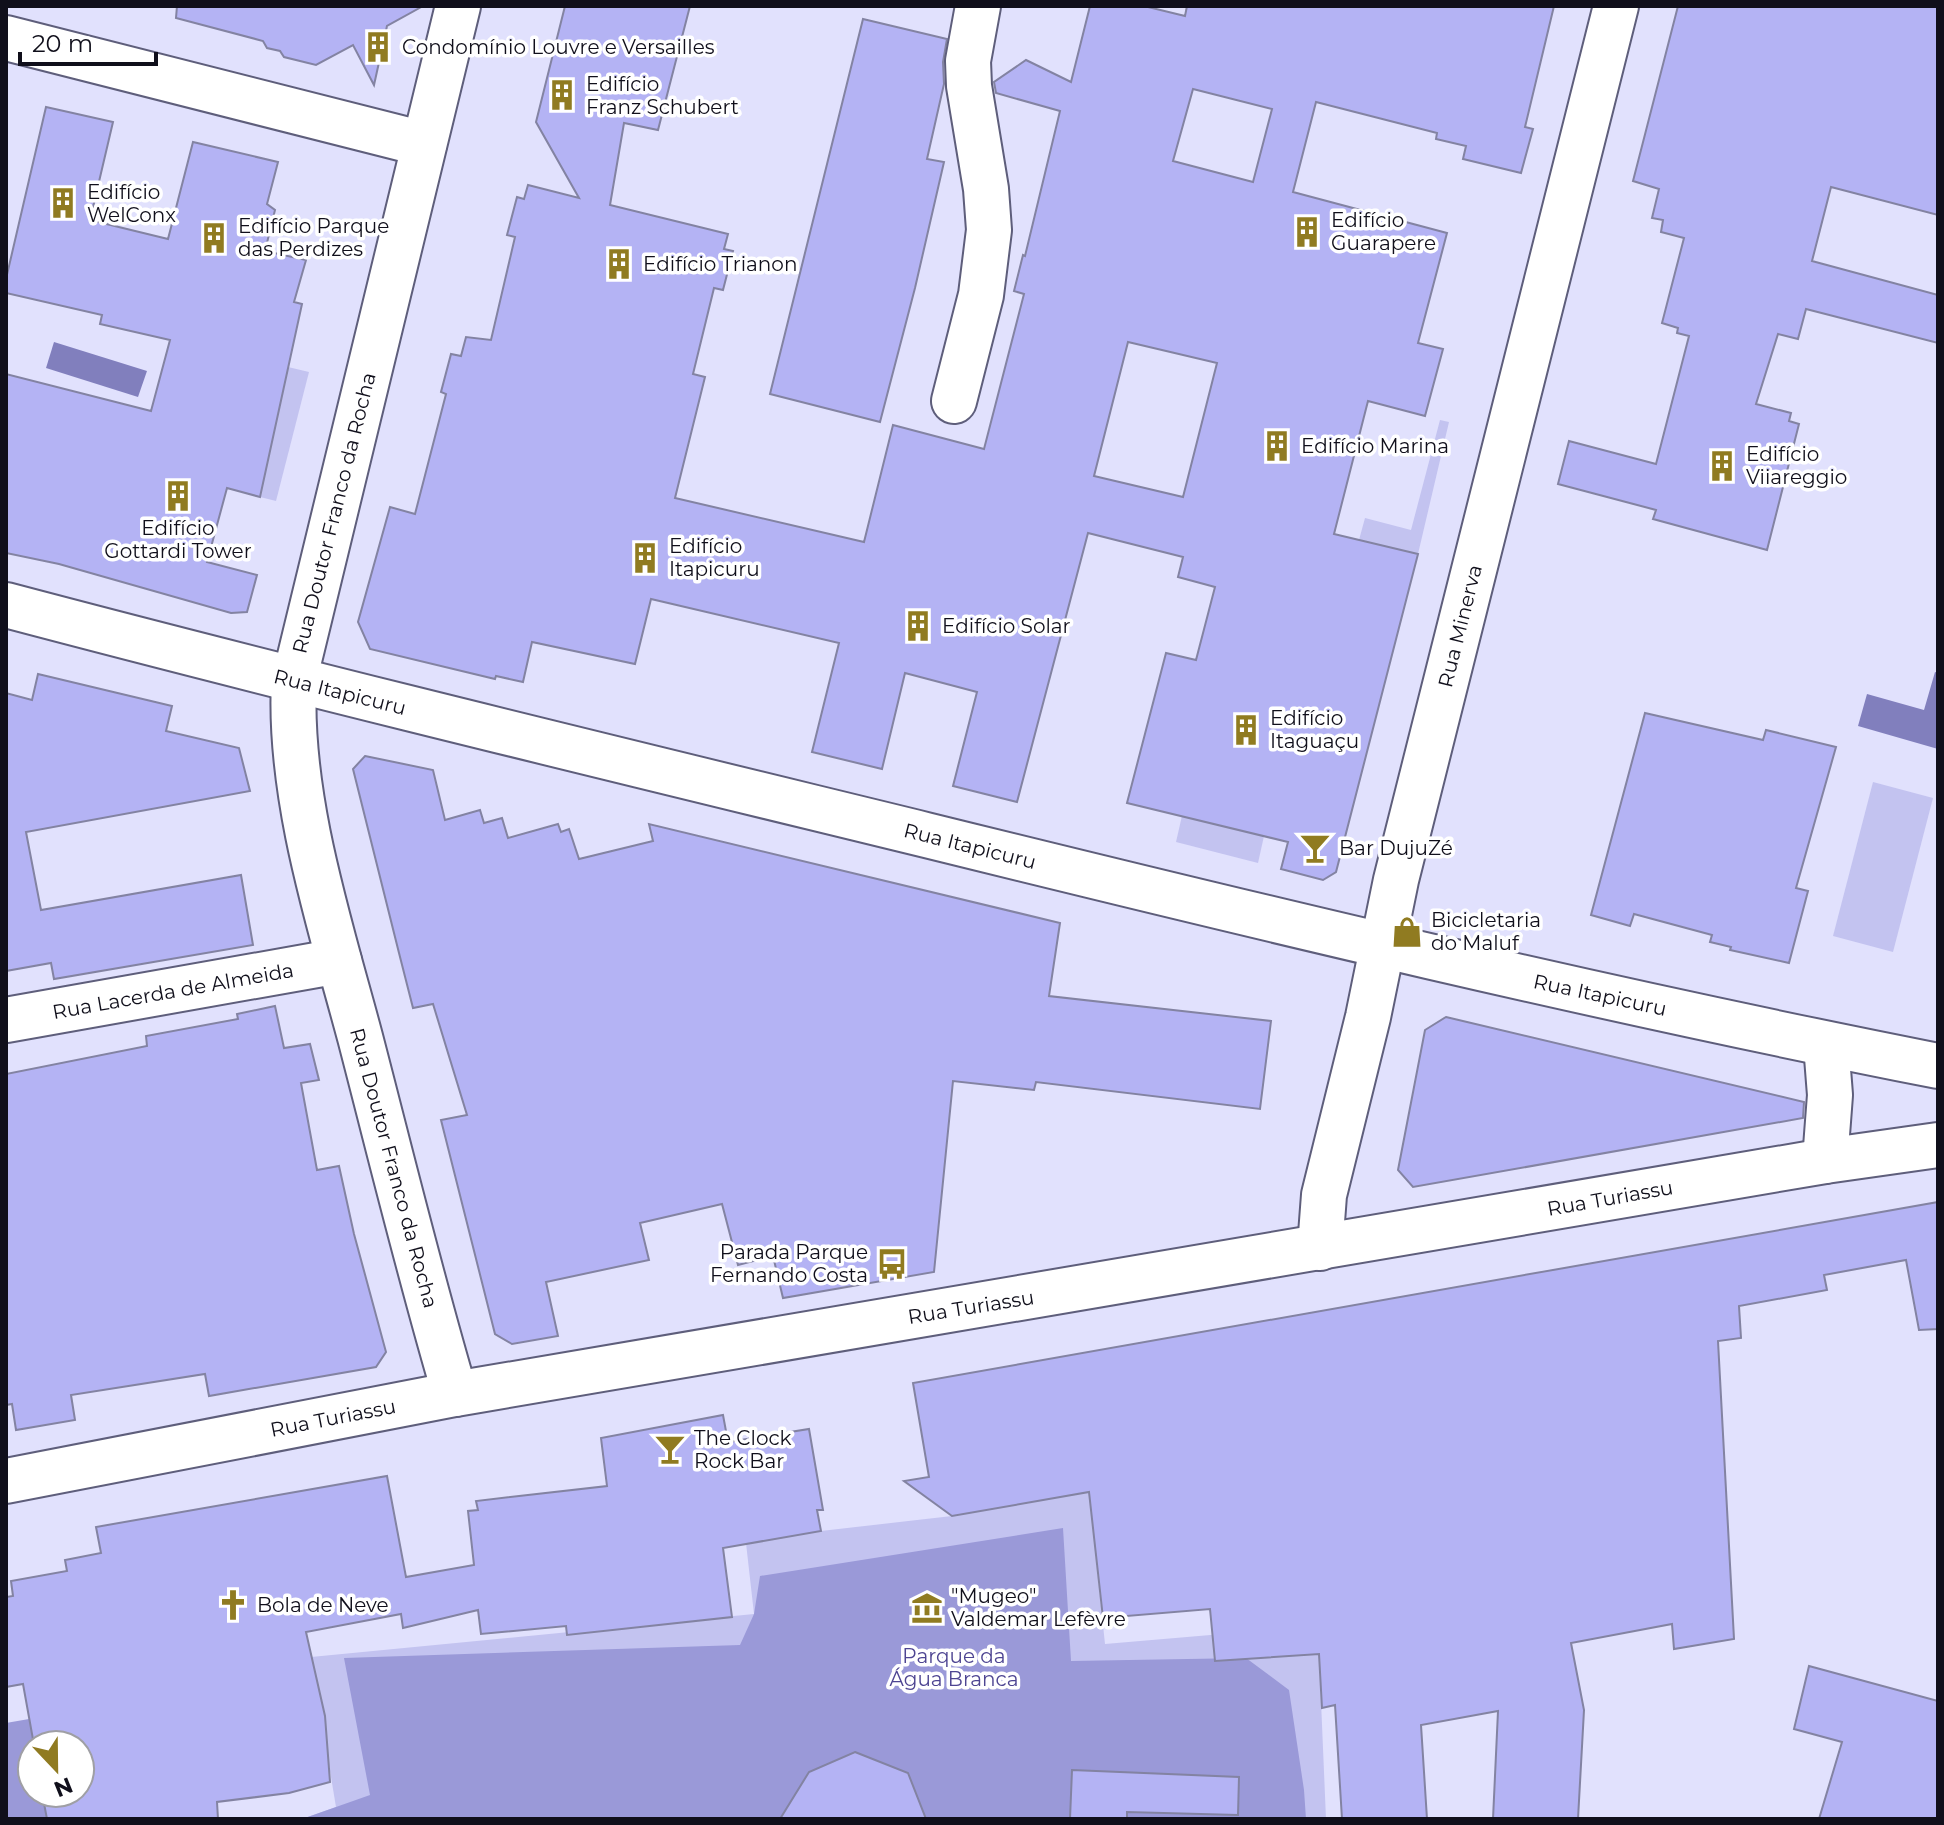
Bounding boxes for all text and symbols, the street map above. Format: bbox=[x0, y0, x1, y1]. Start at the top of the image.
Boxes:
scale bar bbox=[20, 16, 156, 66]
text: 20 m bbox=[32, 29, 93, 58]
building icon: Condomínio Louvre e Versailles bbox=[361, 30, 395, 64]
place label: Condomínio Louvre e Versailles bbox=[402, 35, 715, 59]
place label: Edifício Franz Schubert bbox=[586, 72, 739, 119]
building icon: Edifício Franz Schubert bbox=[545, 78, 579, 112]
place label: Edifício WelConx bbox=[87, 180, 176, 227]
building icon: Edifício WelConx bbox=[46, 186, 80, 220]
place label: Edifício Guarapere bbox=[1331, 208, 1436, 255]
place label: Edifício Parque das Perdizes bbox=[238, 214, 389, 261]
building icon: Edifício Guarapere bbox=[1290, 215, 1324, 249]
building icon: Edifício Parque das Perdizes bbox=[197, 221, 231, 255]
building icon: Edifício Trianon bbox=[602, 247, 636, 281]
place label: Edifício Trianon bbox=[643, 252, 797, 276]
street label: Rua Doutor Franco da Rocha bbox=[287, 370, 381, 656]
building icon: Edifício Marina bbox=[1260, 429, 1294, 463]
place label: Edifício Marina bbox=[1301, 434, 1449, 458]
place label: Edifício Viiareggio bbox=[1746, 442, 1847, 489]
building icon: Edifício Viiareggio bbox=[1705, 449, 1739, 483]
building icon: Edifício Gottardi Tower bbox=[161, 479, 195, 513]
place label: Edifício Gottardi Tower bbox=[104, 516, 252, 563]
place label: Edifício Itapicuru bbox=[669, 534, 760, 581]
building icon: Edifício Itapicuru bbox=[628, 541, 662, 575]
street label: Rua Minerva bbox=[1433, 562, 1487, 690]
building icon: Edifício Solar bbox=[901, 609, 935, 643]
place label: Edifício Solar bbox=[942, 614, 1071, 638]
street label: Rua Itapicuru bbox=[271, 664, 409, 720]
place label: Edifício Itaguaçu bbox=[1270, 706, 1359, 753]
building icon: Edifício Itaguaçu bbox=[1229, 713, 1263, 747]
street label: Rua Itapicuru bbox=[901, 818, 1039, 874]
bar icon: Bar DujuZé bbox=[1298, 831, 1332, 865]
place label: Bar DujuZé bbox=[1339, 836, 1453, 860]
place label: Bicicletaria do Maluf bbox=[1431, 908, 1541, 955]
shop icon: Bicicletaria do Maluf bbox=[1390, 915, 1424, 949]
street label: Rua Lacerda de Almeida bbox=[50, 958, 296, 1024]
street label: Rua Itapicuru bbox=[1531, 969, 1669, 1021]
street label: Rua Doutor Franco da Rocha bbox=[345, 1025, 443, 1311]
street label: Rua Turiassu bbox=[1545, 1175, 1675, 1221]
place label: Parada Parque Fernando Costa bbox=[710, 1240, 868, 1287]
bus stop icon: Parada Parque Fernando Costa bbox=[875, 1247, 909, 1281]
street label: Rua Turiassu bbox=[906, 1285, 1036, 1329]
street label: Rua Turiassu bbox=[268, 1394, 398, 1442]
place label: The Clock Rock Bar bbox=[694, 1426, 792, 1473]
bar icon: The Clock Rock Bar bbox=[653, 1432, 687, 1466]
place label: "Mugeo" Valdemar Lefèvre bbox=[951, 1584, 1126, 1631]
church icon: Bola de Neve bbox=[216, 1588, 250, 1622]
museum icon: "Mugeo" Valdemar Lefèvre bbox=[910, 1591, 944, 1625]
place label: Bola de Neve bbox=[257, 1593, 389, 1617]
park label: Parque da Água Branca bbox=[889, 1644, 1019, 1691]
north arrow bbox=[16, 1729, 96, 1809]
text: N bbox=[50, 1771, 77, 1803]

